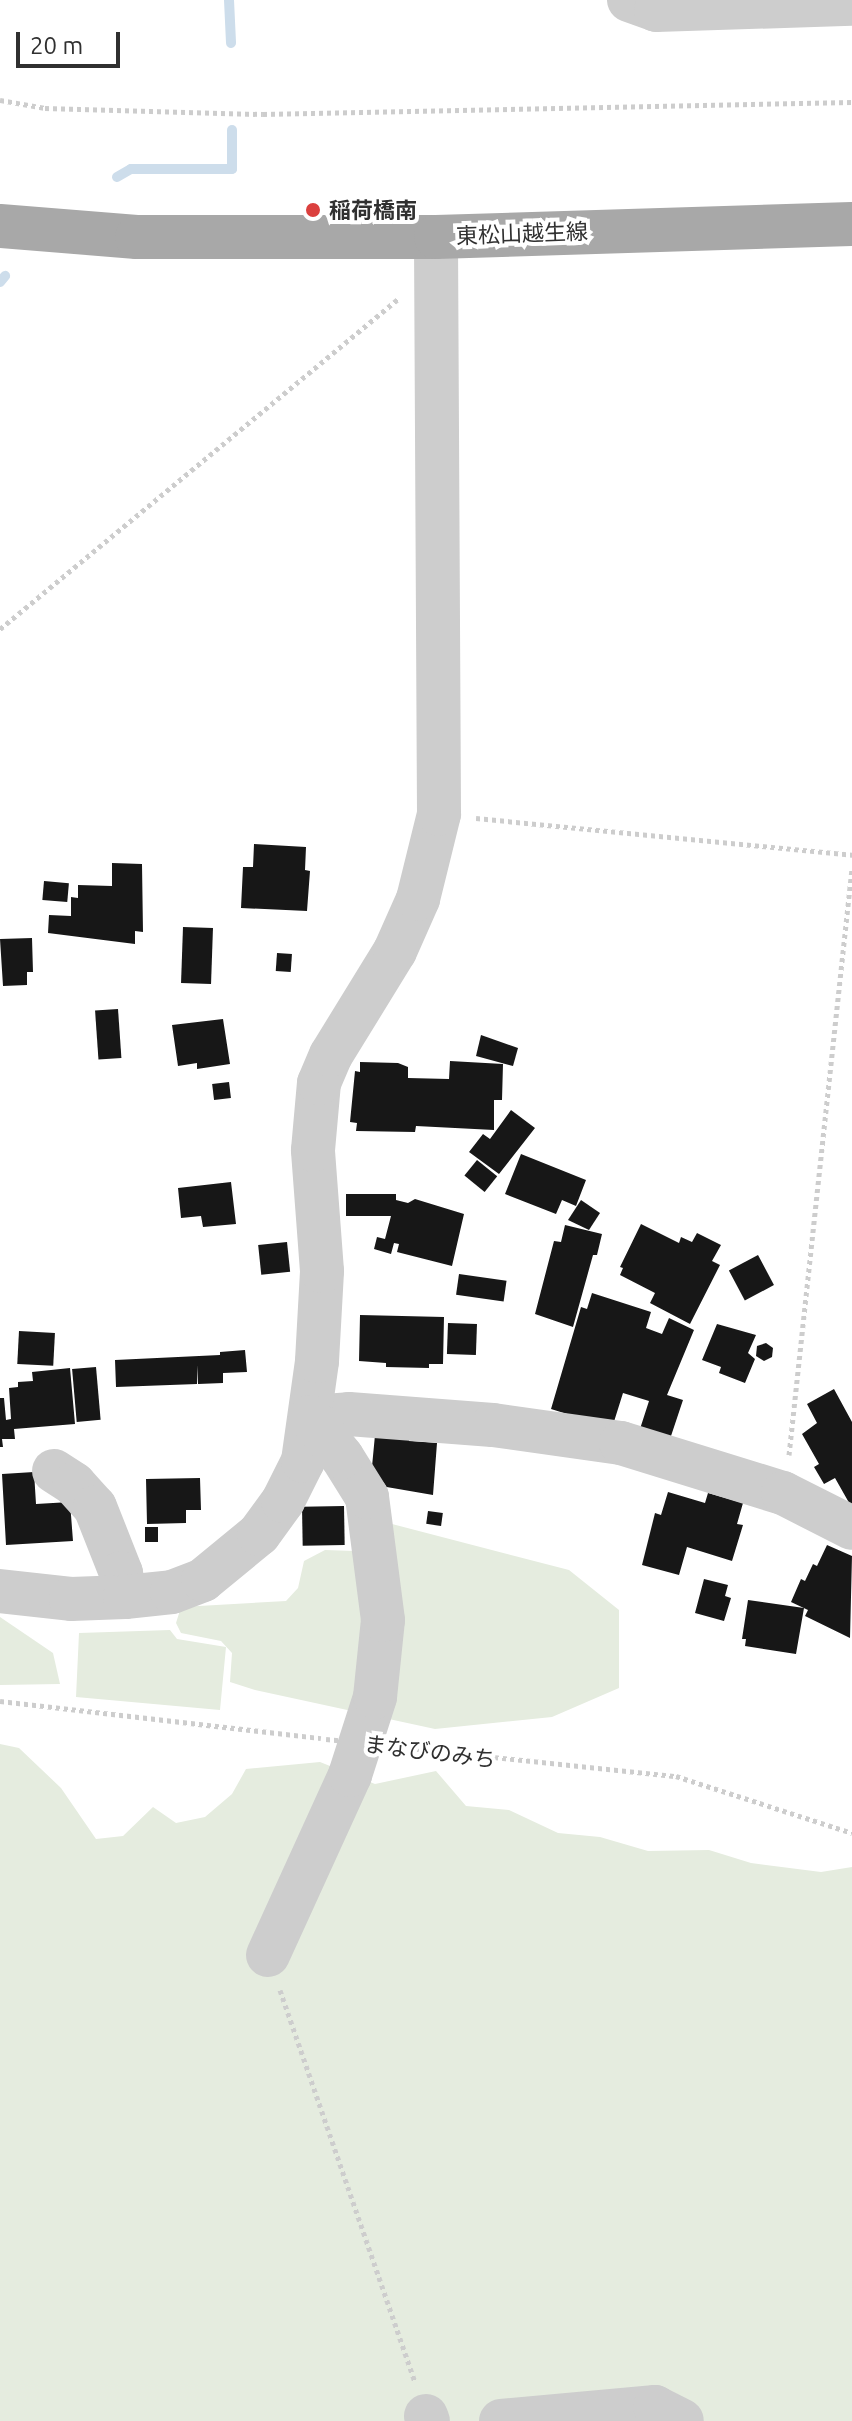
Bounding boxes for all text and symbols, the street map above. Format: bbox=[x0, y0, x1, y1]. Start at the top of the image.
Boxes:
scale bar bbox=[20, 16, 124, 66]
text: 20 m bbox=[30, 32, 83, 59]
place label: 稲荷橋南 bbox=[329, 197, 417, 223]
marker: 稲荷橋南 bbox=[304, 201, 322, 219]
street label: 東松山越生線 bbox=[456, 218, 588, 248]
street label: まなびのみち bbox=[363, 1730, 497, 1772]

